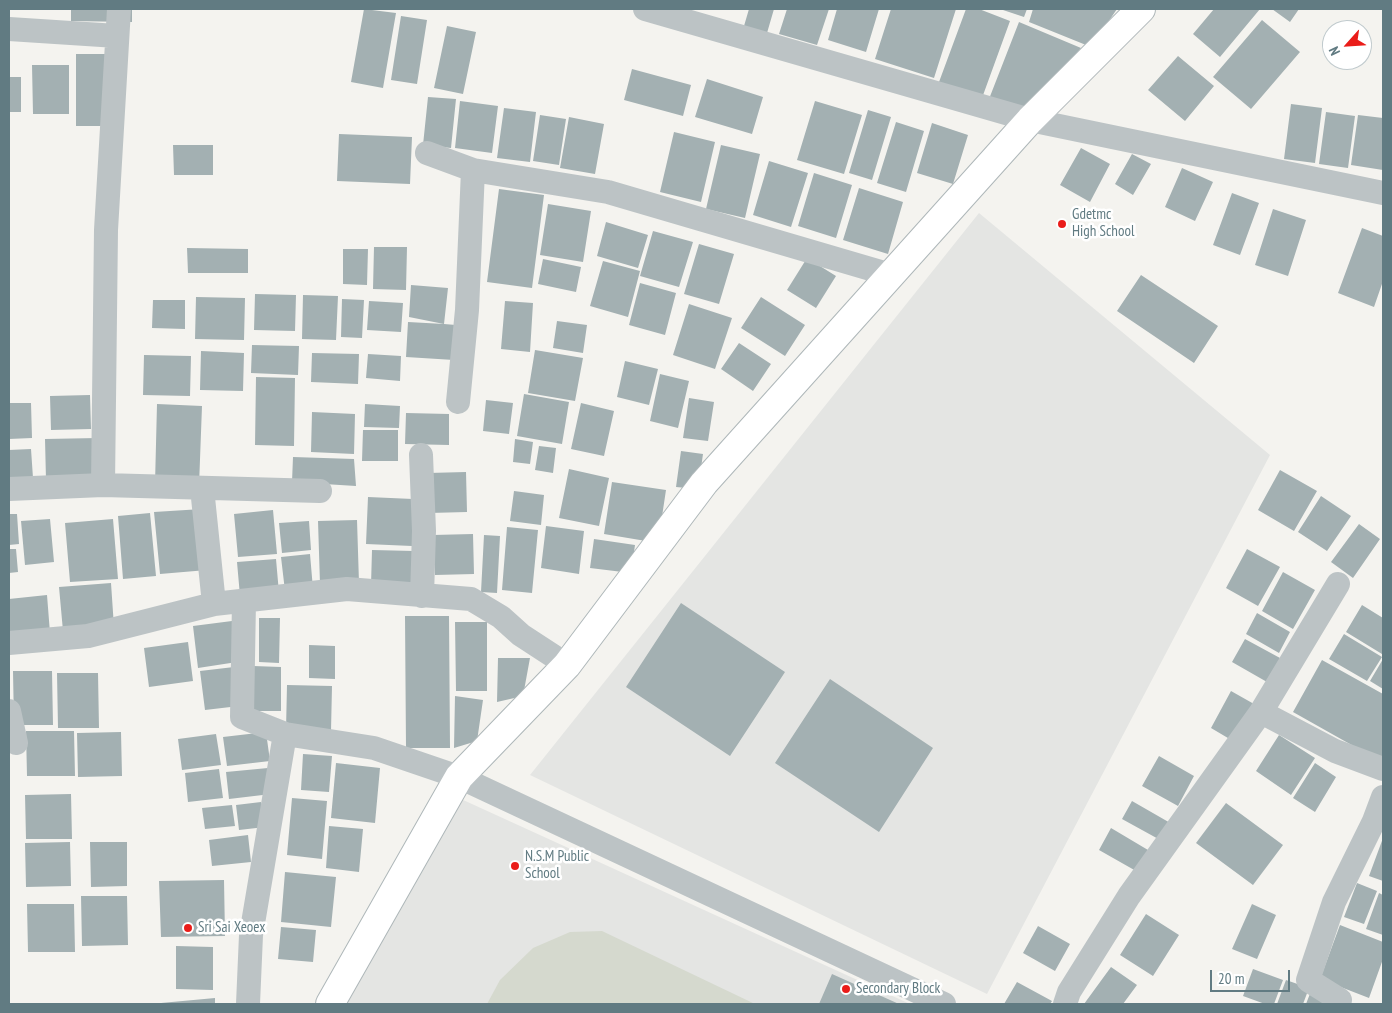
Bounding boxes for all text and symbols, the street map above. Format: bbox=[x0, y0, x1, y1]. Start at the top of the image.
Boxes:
north arrow bbox=[1322, 20, 1372, 70]
text: N bbox=[1325, 44, 1344, 58]
place label: Gdetmc High School bbox=[1072, 206, 1134, 241]
marker: Gdetmc High School bbox=[1056, 218, 1068, 230]
place label: N.S.M Public School bbox=[525, 848, 589, 883]
marker: N.S.M Public School bbox=[509, 860, 521, 872]
place label: Sri Sai Xeoex bbox=[198, 919, 265, 937]
marker: Sri Sai Xeoex bbox=[182, 922, 194, 934]
scale bar bbox=[1212, 960, 1292, 992]
text: 20 m bbox=[1218, 969, 1244, 988]
place label: Secondary Block bbox=[856, 980, 940, 998]
marker: Secondary Block bbox=[840, 983, 852, 995]

